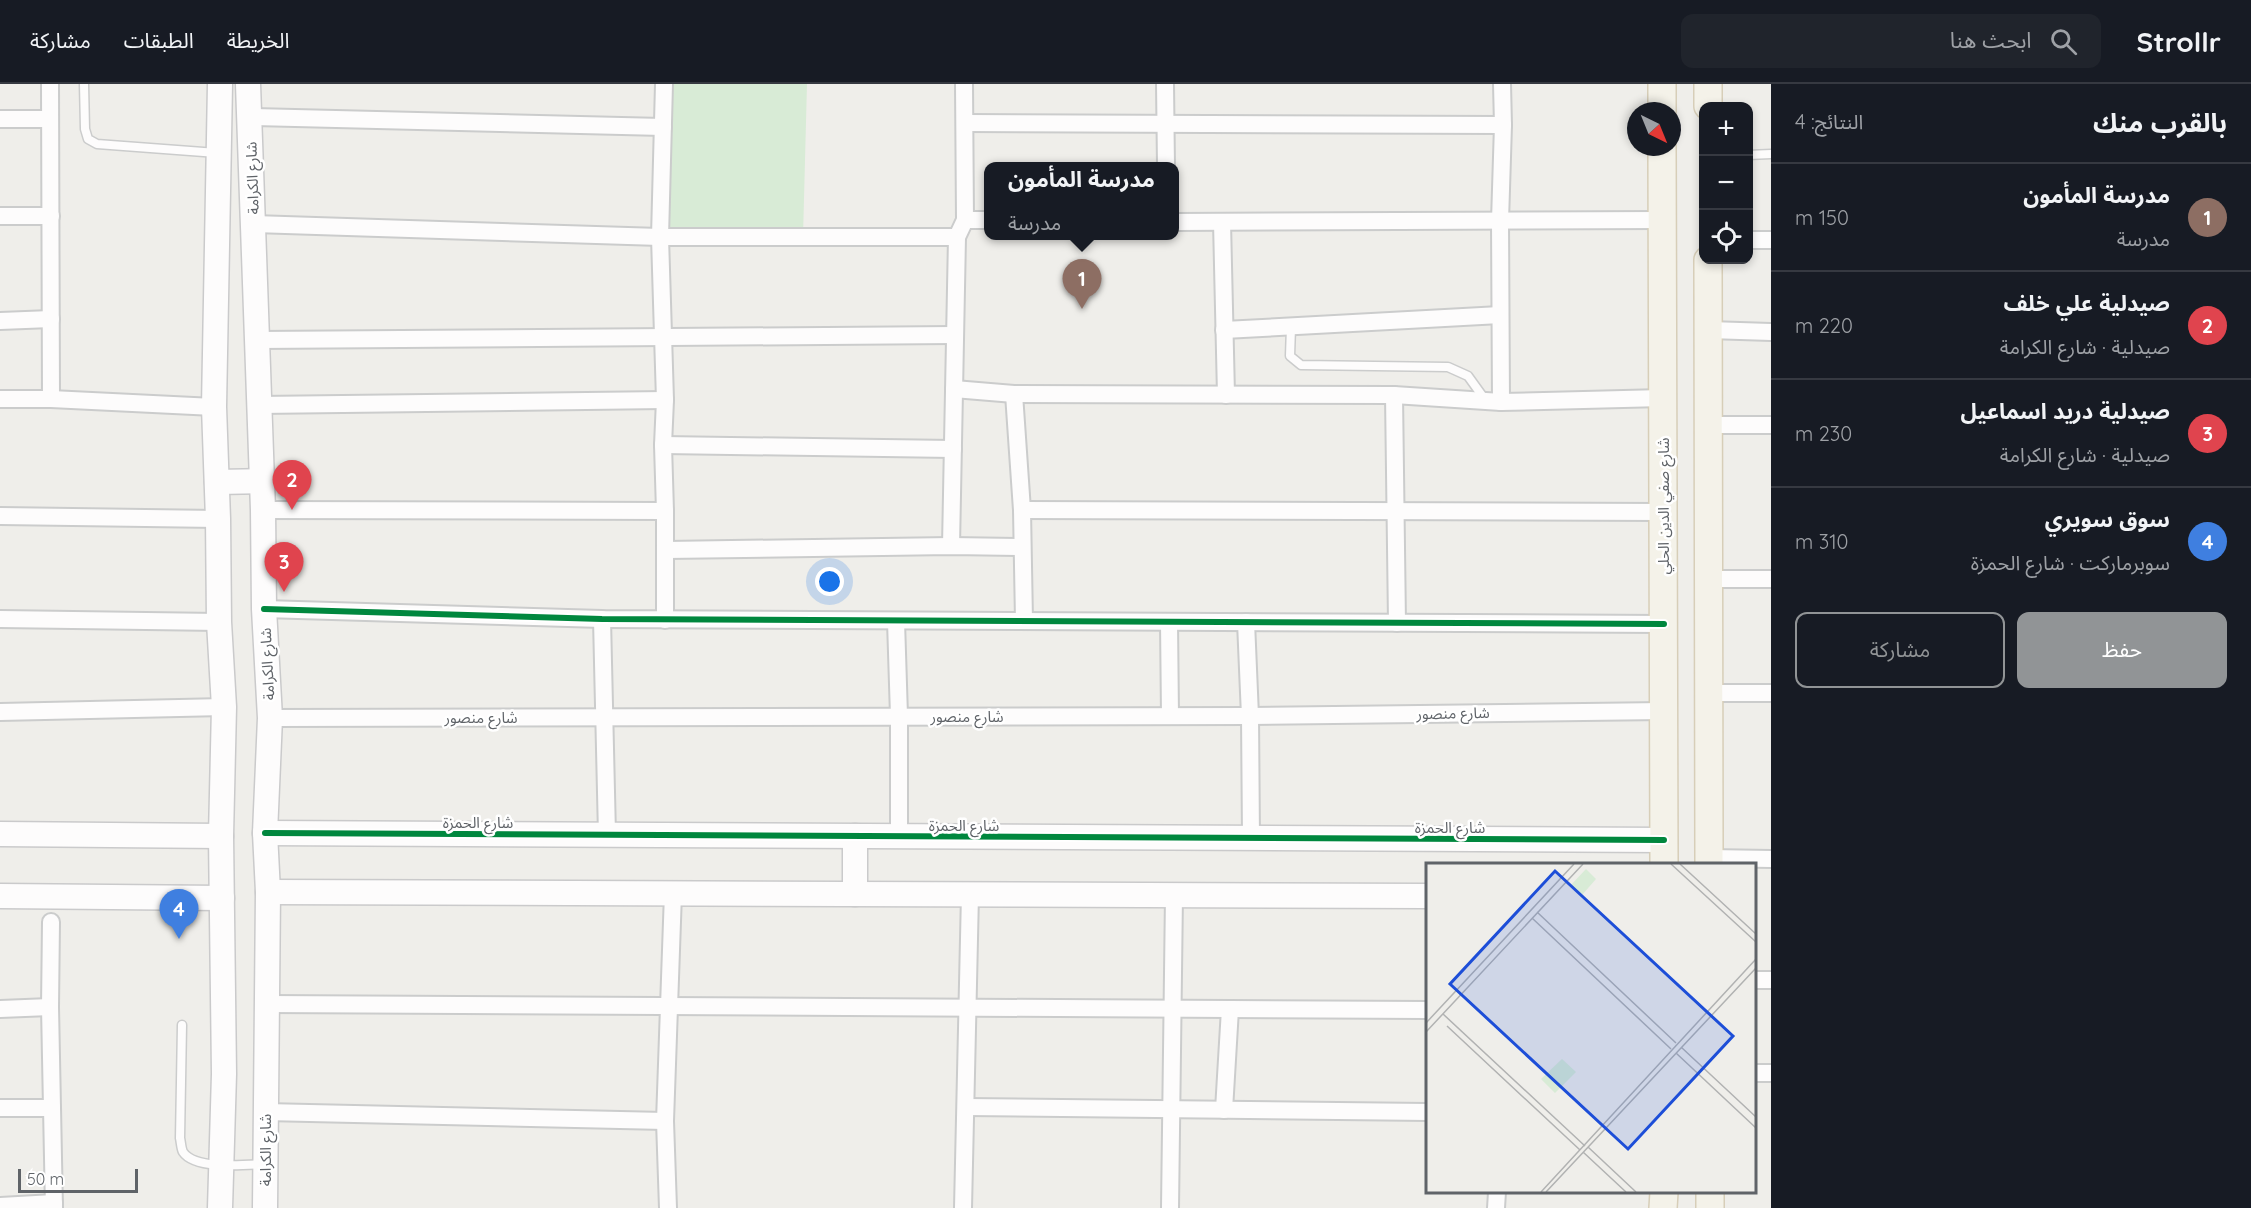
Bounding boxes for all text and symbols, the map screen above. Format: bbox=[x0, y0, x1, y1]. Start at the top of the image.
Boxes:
search box bbox=[1681, 14, 2101, 68]
text: Strollr bbox=[2137, 24, 2221, 59]
icon: search bbox=[2047, 25, 2080, 58]
text: ابحث هنا bbox=[1950, 26, 2032, 54]
text: مشاركة bbox=[30, 27, 91, 53]
text: الطبقات bbox=[124, 27, 194, 53]
text: الخريطة bbox=[227, 27, 290, 53]
north arrow bbox=[1627, 102, 1681, 156]
map controls bbox=[1699, 102, 1753, 264]
button: + bbox=[1699, 102, 1753, 156]
text: بالقرب منك bbox=[2093, 106, 2227, 139]
text: النتائج: 4 bbox=[1795, 109, 1863, 134]
street label: شارع الكرامة bbox=[241, 141, 266, 215]
button: − bbox=[1699, 156, 1753, 210]
popup bbox=[984, 162, 1179, 240]
text: مدرسة المأمون bbox=[1008, 165, 1155, 193]
text: مدرسة المأمون bbox=[2023, 181, 2170, 209]
text: 150 m bbox=[1795, 205, 1849, 230]
text: 1 bbox=[2204, 205, 2211, 230]
text: مدرسة bbox=[1008, 210, 1061, 235]
button: locate bbox=[1699, 210, 1753, 264]
text: مدرسة bbox=[2117, 226, 2170, 251]
pin: 1 bbox=[1062, 260, 1102, 309]
text: صيدلية علي خلف bbox=[2004, 289, 2170, 317]
text: 220 m bbox=[1795, 313, 1853, 338]
text: 2 bbox=[2202, 313, 2213, 338]
text: صيدلية · شارع الكرامة bbox=[2000, 334, 2170, 359]
text: صيدلية دريد اسماعيل bbox=[1960, 397, 2170, 425]
text: 230 m bbox=[1795, 421, 1852, 446]
text: 3 bbox=[2202, 421, 2213, 446]
street label: شارع صفي الدين الحلي bbox=[1654, 437, 1676, 574]
text: صيدلية · شارع الكرامة bbox=[2000, 442, 2170, 467]
pin: 2 bbox=[272, 460, 312, 510]
text: سوق سويري bbox=[2045, 505, 2170, 533]
text: 310 m bbox=[1795, 529, 1849, 554]
text: 4 bbox=[2202, 529, 2213, 554]
pin: 3 bbox=[264, 542, 304, 592]
text: سوبرماركت · شارع الحمزة bbox=[1971, 550, 2170, 575]
your location bbox=[815, 567, 844, 596]
button: مشاركة bbox=[1795, 612, 2005, 688]
button: حفظ bbox=[2017, 612, 2227, 688]
street label: شارع الكرامة bbox=[256, 627, 281, 701]
street label: شارع منصور bbox=[1415, 703, 1490, 726]
street label: شارع منصور bbox=[929, 707, 1004, 729]
street label: شارع منصور bbox=[443, 708, 518, 730]
street label: شارع الحمزة bbox=[443, 813, 513, 835]
street label: شارع الحمزة bbox=[929, 816, 999, 838]
street label: شارع الحمزة bbox=[1415, 818, 1485, 840]
inset map bbox=[1426, 863, 1756, 1193]
pin: 4 bbox=[160, 890, 198, 939]
street label: شارع الكرامة bbox=[256, 1113, 278, 1186]
scale bar bbox=[18, 1166, 138, 1194]
text: 50 m bbox=[27, 1169, 64, 1189]

